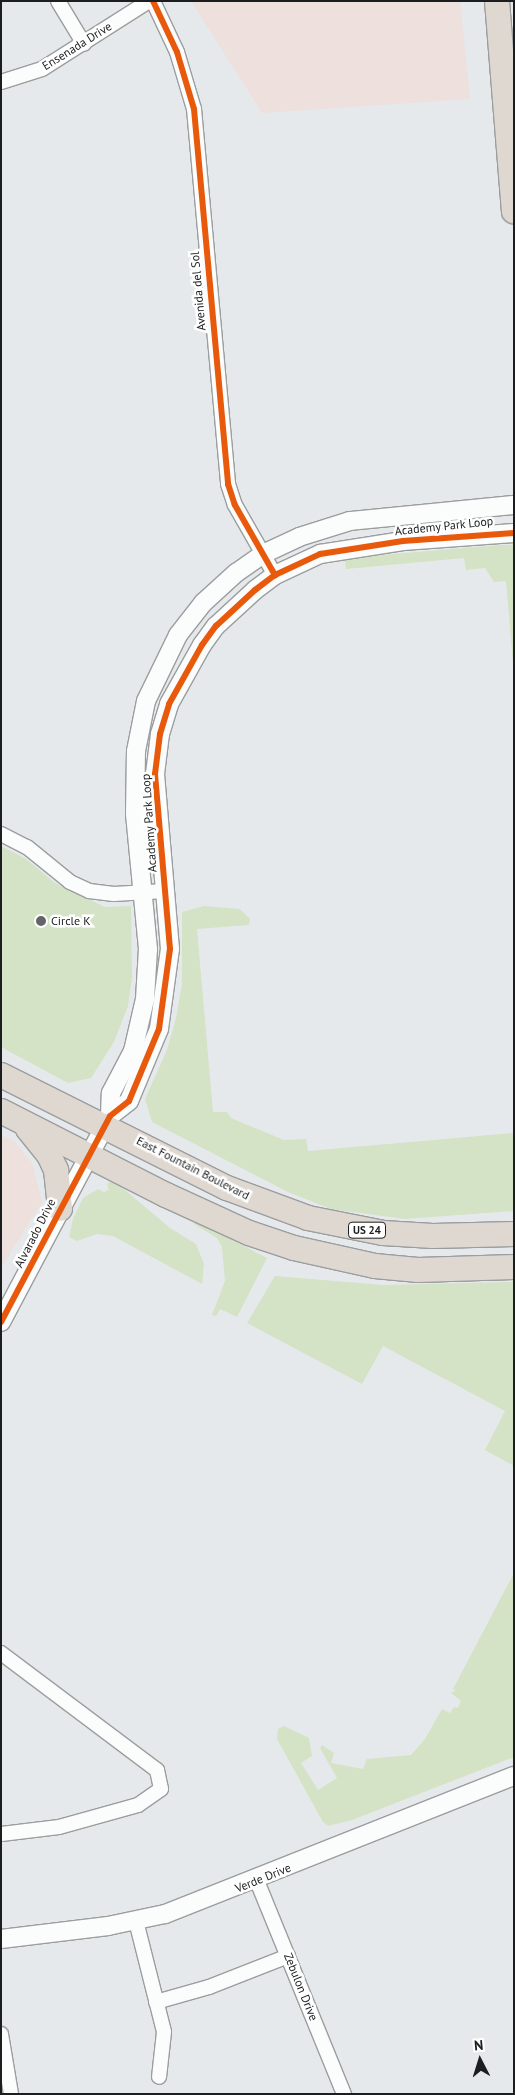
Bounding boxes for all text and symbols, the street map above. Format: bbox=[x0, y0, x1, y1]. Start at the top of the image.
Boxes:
street label: Ensenada Drive bbox=[40, 19, 114, 73]
street label: Avenida del Sol bbox=[187, 251, 209, 331]
street label: Academy Park Loop bbox=[394, 514, 494, 538]
street label: Academy Park Loop bbox=[138, 773, 160, 873]
place label: Circle K bbox=[51, 914, 91, 928]
marker: Circle K bbox=[35, 915, 47, 927]
street label: East Fountain Boulevard bbox=[134, 1133, 252, 1203]
street label: Alvarado Drive bbox=[11, 1196, 59, 1270]
road number: US 24 bbox=[347, 1222, 387, 1238]
street label: Verde Drive bbox=[233, 1860, 293, 1896]
street label: Zebulon Drive bbox=[281, 1951, 321, 2023]
north arrow bbox=[455, 2035, 505, 2085]
text: N bbox=[473, 2036, 484, 2054]

